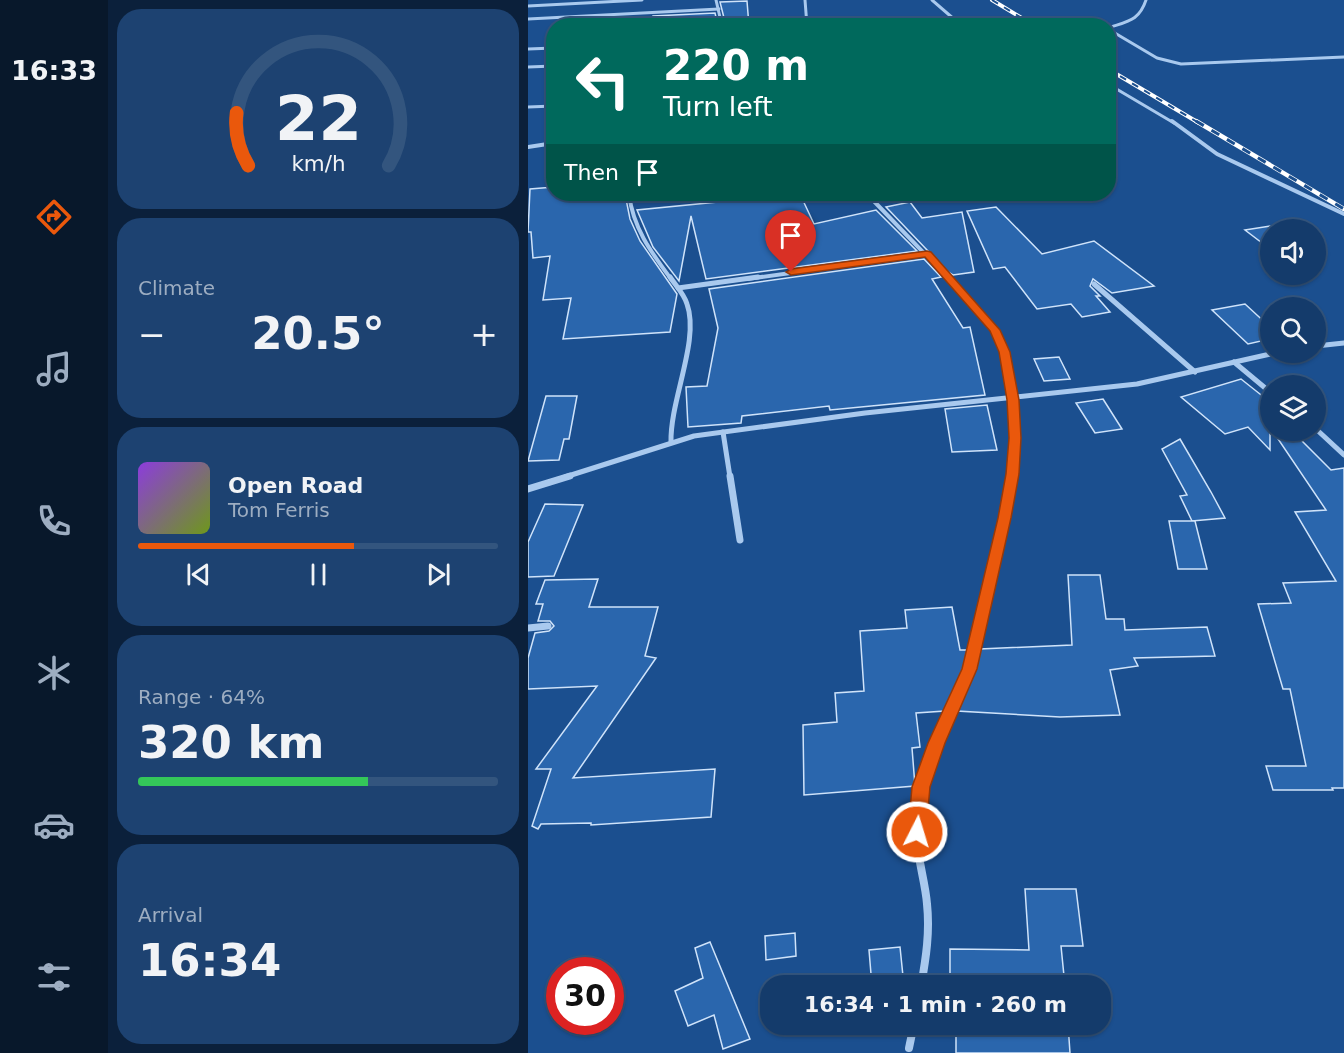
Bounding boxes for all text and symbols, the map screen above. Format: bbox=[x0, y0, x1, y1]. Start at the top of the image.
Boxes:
text: 220 m bbox=[663, 41, 809, 90]
icon: left bbox=[564, 42, 642, 120]
text: 16:33 bbox=[11, 55, 97, 86]
text: 22 bbox=[275, 82, 361, 155]
text: Turn left bbox=[663, 91, 773, 122]
text: km/h bbox=[291, 151, 345, 176]
icon: arrive bbox=[631, 156, 664, 189]
text: Then bbox=[564, 160, 619, 185]
icon: directions bbox=[33, 196, 75, 238]
pin bbox=[765, 210, 816, 272]
icon: arrive bbox=[774, 219, 807, 252]
map controls bbox=[1260, 219, 1326, 441]
button: sound bbox=[1260, 219, 1326, 285]
text: Climate bbox=[138, 276, 215, 300]
button: search bbox=[1260, 297, 1326, 363]
text: 20.5° bbox=[251, 307, 385, 360]
text: − bbox=[138, 315, 166, 354]
text: + bbox=[470, 315, 498, 354]
icon: music bbox=[33, 348, 75, 390]
button: layers bbox=[1260, 375, 1326, 441]
text: Open Road bbox=[228, 473, 363, 498]
text: Tom Ferris bbox=[228, 498, 330, 522]
icon: phone bbox=[33, 500, 75, 542]
icon: previous bbox=[182, 558, 215, 591]
icon: pause bbox=[302, 558, 335, 591]
icon: next bbox=[422, 558, 455, 591]
icon: climate bbox=[33, 652, 75, 694]
text: Range · 64% bbox=[138, 685, 265, 709]
text: 320 km bbox=[138, 716, 324, 769]
position arrow bbox=[885, 800, 949, 864]
icon: car bbox=[33, 804, 75, 846]
text: Arrival bbox=[138, 903, 203, 927]
text: 16:34 bbox=[138, 934, 281, 987]
icon: filters bbox=[33, 956, 75, 998]
speed limit sign: 30 bbox=[546, 957, 624, 1035]
text: 16:34 · 1 min · 260 m bbox=[804, 992, 1067, 1017]

